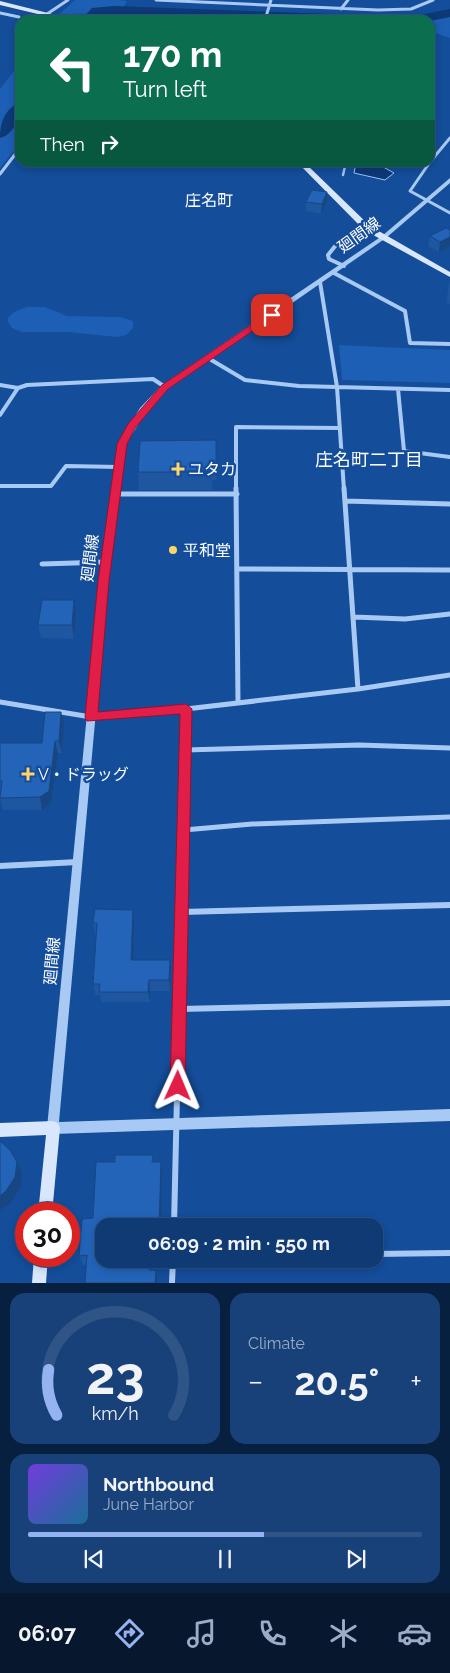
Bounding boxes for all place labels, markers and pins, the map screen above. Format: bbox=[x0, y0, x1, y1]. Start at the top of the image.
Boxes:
pin bbox=[251, 294, 293, 336]
place label: ユタカ bbox=[188, 460, 236, 479]
marker: ユタカ bbox=[172, 463, 184, 475]
place label: 平和堂 bbox=[183, 541, 231, 560]
marker: 平和堂 bbox=[167, 544, 179, 556]
place label: V・ドラッグ bbox=[38, 765, 129, 784]
marker: V・ドラッグ bbox=[22, 768, 34, 780]

